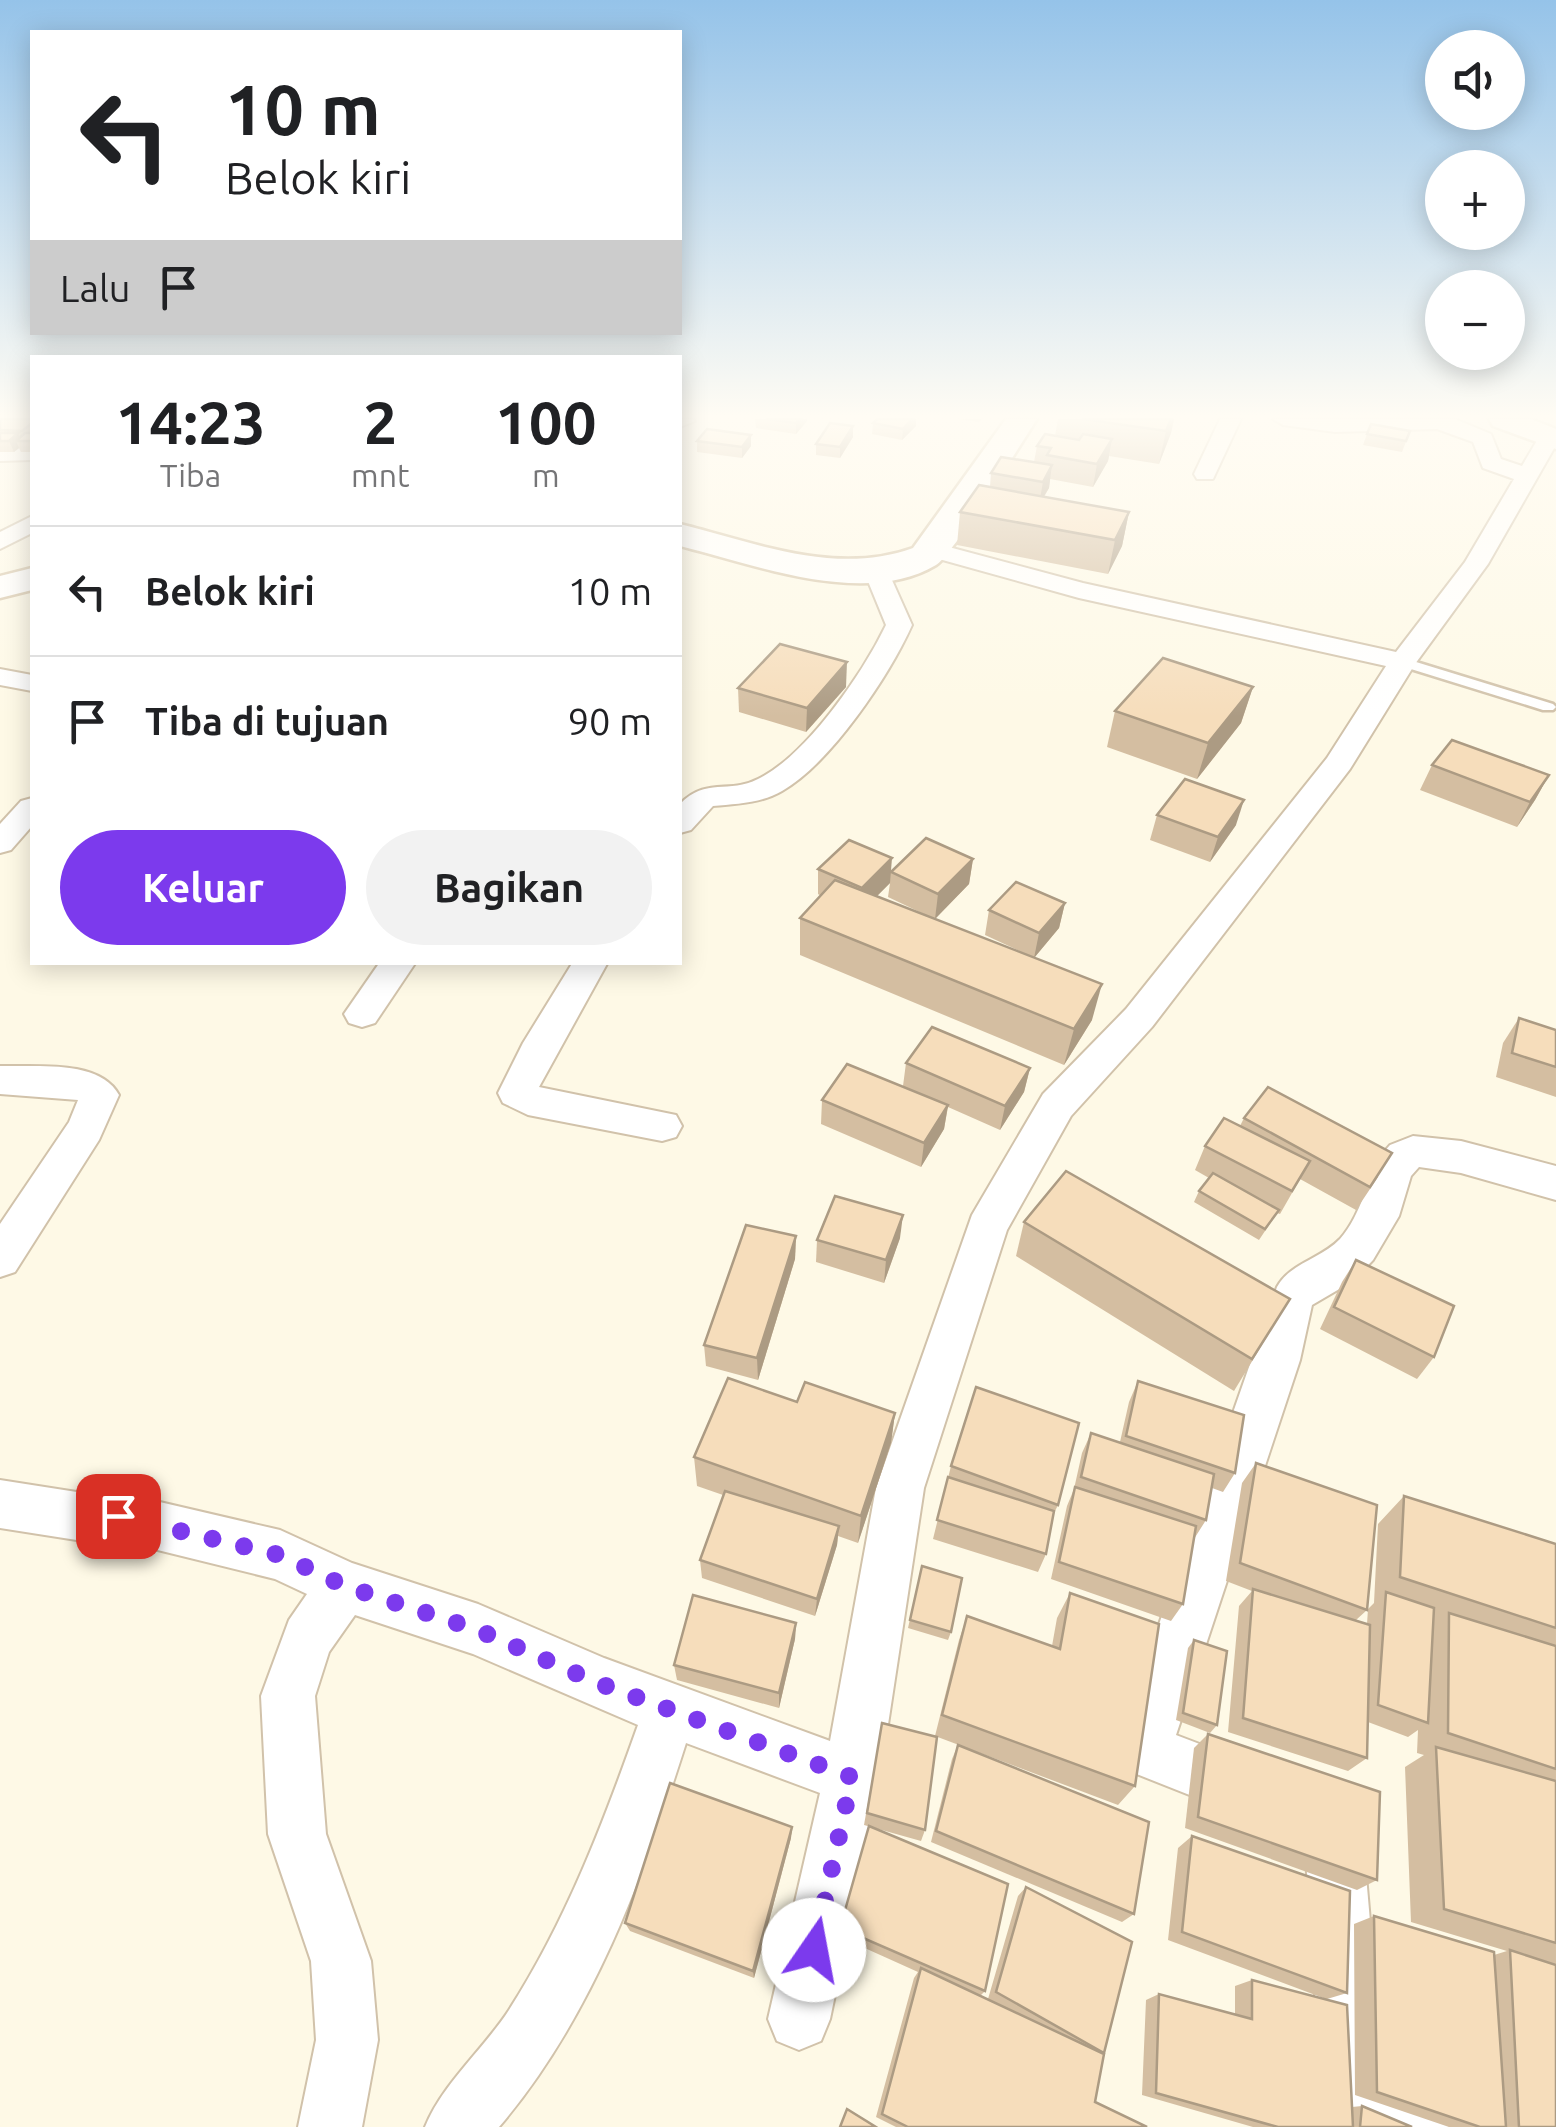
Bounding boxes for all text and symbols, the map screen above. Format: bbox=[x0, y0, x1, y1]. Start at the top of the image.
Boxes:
map controls bbox=[1425, 30, 1525, 370]
button: sound bbox=[1425, 30, 1525, 130]
icon: left bbox=[60, 70, 190, 200]
text: 10 m bbox=[225, 70, 381, 148]
button: + bbox=[1425, 150, 1525, 250]
text: Belok kiri bbox=[225, 152, 411, 203]
icon: arrive bbox=[151, 260, 206, 315]
text: Lalu bbox=[60, 267, 131, 309]
button: − bbox=[1425, 270, 1525, 370]
text: 14:23 bbox=[115, 388, 266, 455]
text: 2 bbox=[363, 388, 397, 455]
text: 100 bbox=[495, 388, 597, 455]
text: Tiba bbox=[160, 457, 221, 493]
text: mnt bbox=[351, 457, 410, 493]
text: m bbox=[532, 457, 560, 493]
icon: left bbox=[60, 564, 115, 619]
text: Belok kiri bbox=[145, 570, 315, 612]
text: 10 m bbox=[568, 570, 652, 612]
icon: arrive bbox=[60, 694, 115, 749]
text: Tiba di tujuan bbox=[145, 700, 389, 742]
text: 90 m bbox=[568, 700, 652, 742]
button: Keluar bbox=[60, 830, 346, 945]
button: Bagikan bbox=[366, 830, 652, 945]
pin bbox=[76, 1474, 161, 1559]
icon: arrive bbox=[91, 1489, 146, 1544]
position arrow bbox=[762, 1898, 866, 2002]

